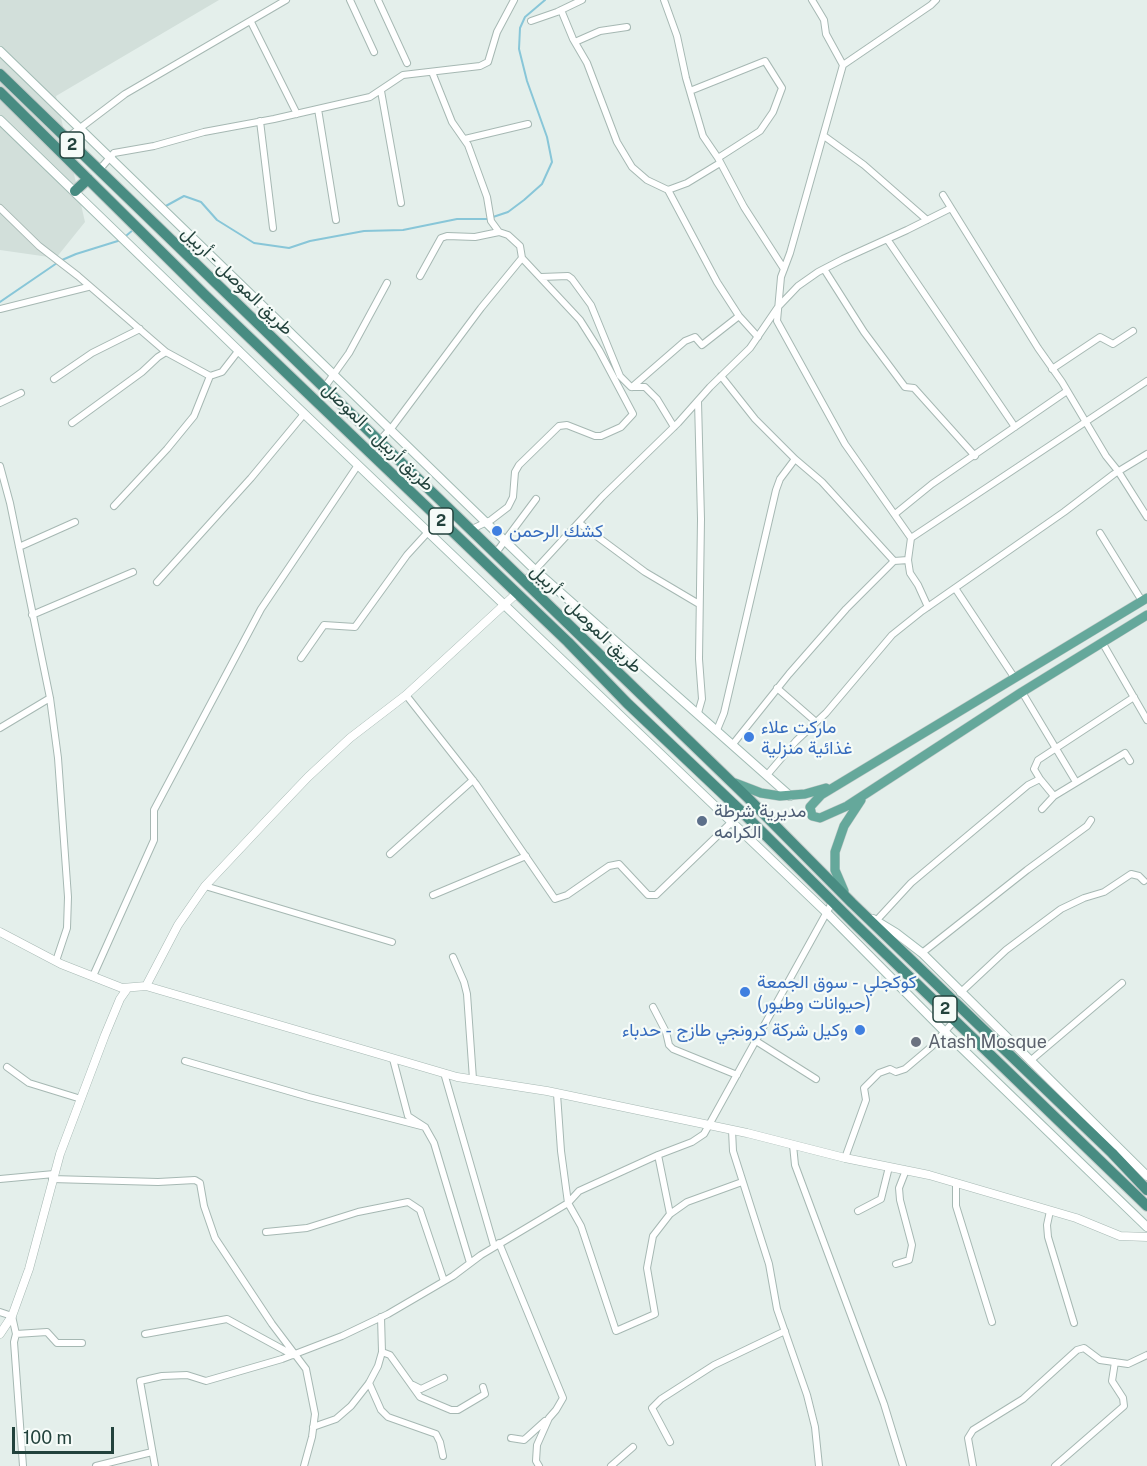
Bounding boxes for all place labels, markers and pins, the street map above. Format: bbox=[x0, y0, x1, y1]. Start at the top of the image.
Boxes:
place label: كشك الرحمن bbox=[509, 520, 603, 542]
marker: كشك الرحمن bbox=[490, 524, 504, 538]
place label: ماركت علاء غذائية منزلية bbox=[761, 716, 852, 758]
marker: ماركت علاء غذائية منزلية bbox=[742, 730, 756, 744]
place label: مديرية شرطة الكرامه bbox=[714, 800, 806, 842]
marker: مديرية شرطة الكرامه bbox=[695, 814, 709, 828]
place label: كوكجلي - سوق الجمعة (حيوانات وطيور) bbox=[757, 971, 917, 1014]
marker: كوكجلي - سوق الجمعة (حيوانات وطيور) bbox=[738, 985, 752, 999]
place label: وكيل شركة كرونجي طازج - حدباء bbox=[622, 1019, 848, 1041]
marker: وكيل شركة كرونجي طازج - حدباء bbox=[853, 1023, 867, 1037]
place label: Atash Mosque bbox=[928, 1031, 1047, 1053]
marker: Atash Mosque bbox=[909, 1035, 923, 1049]

